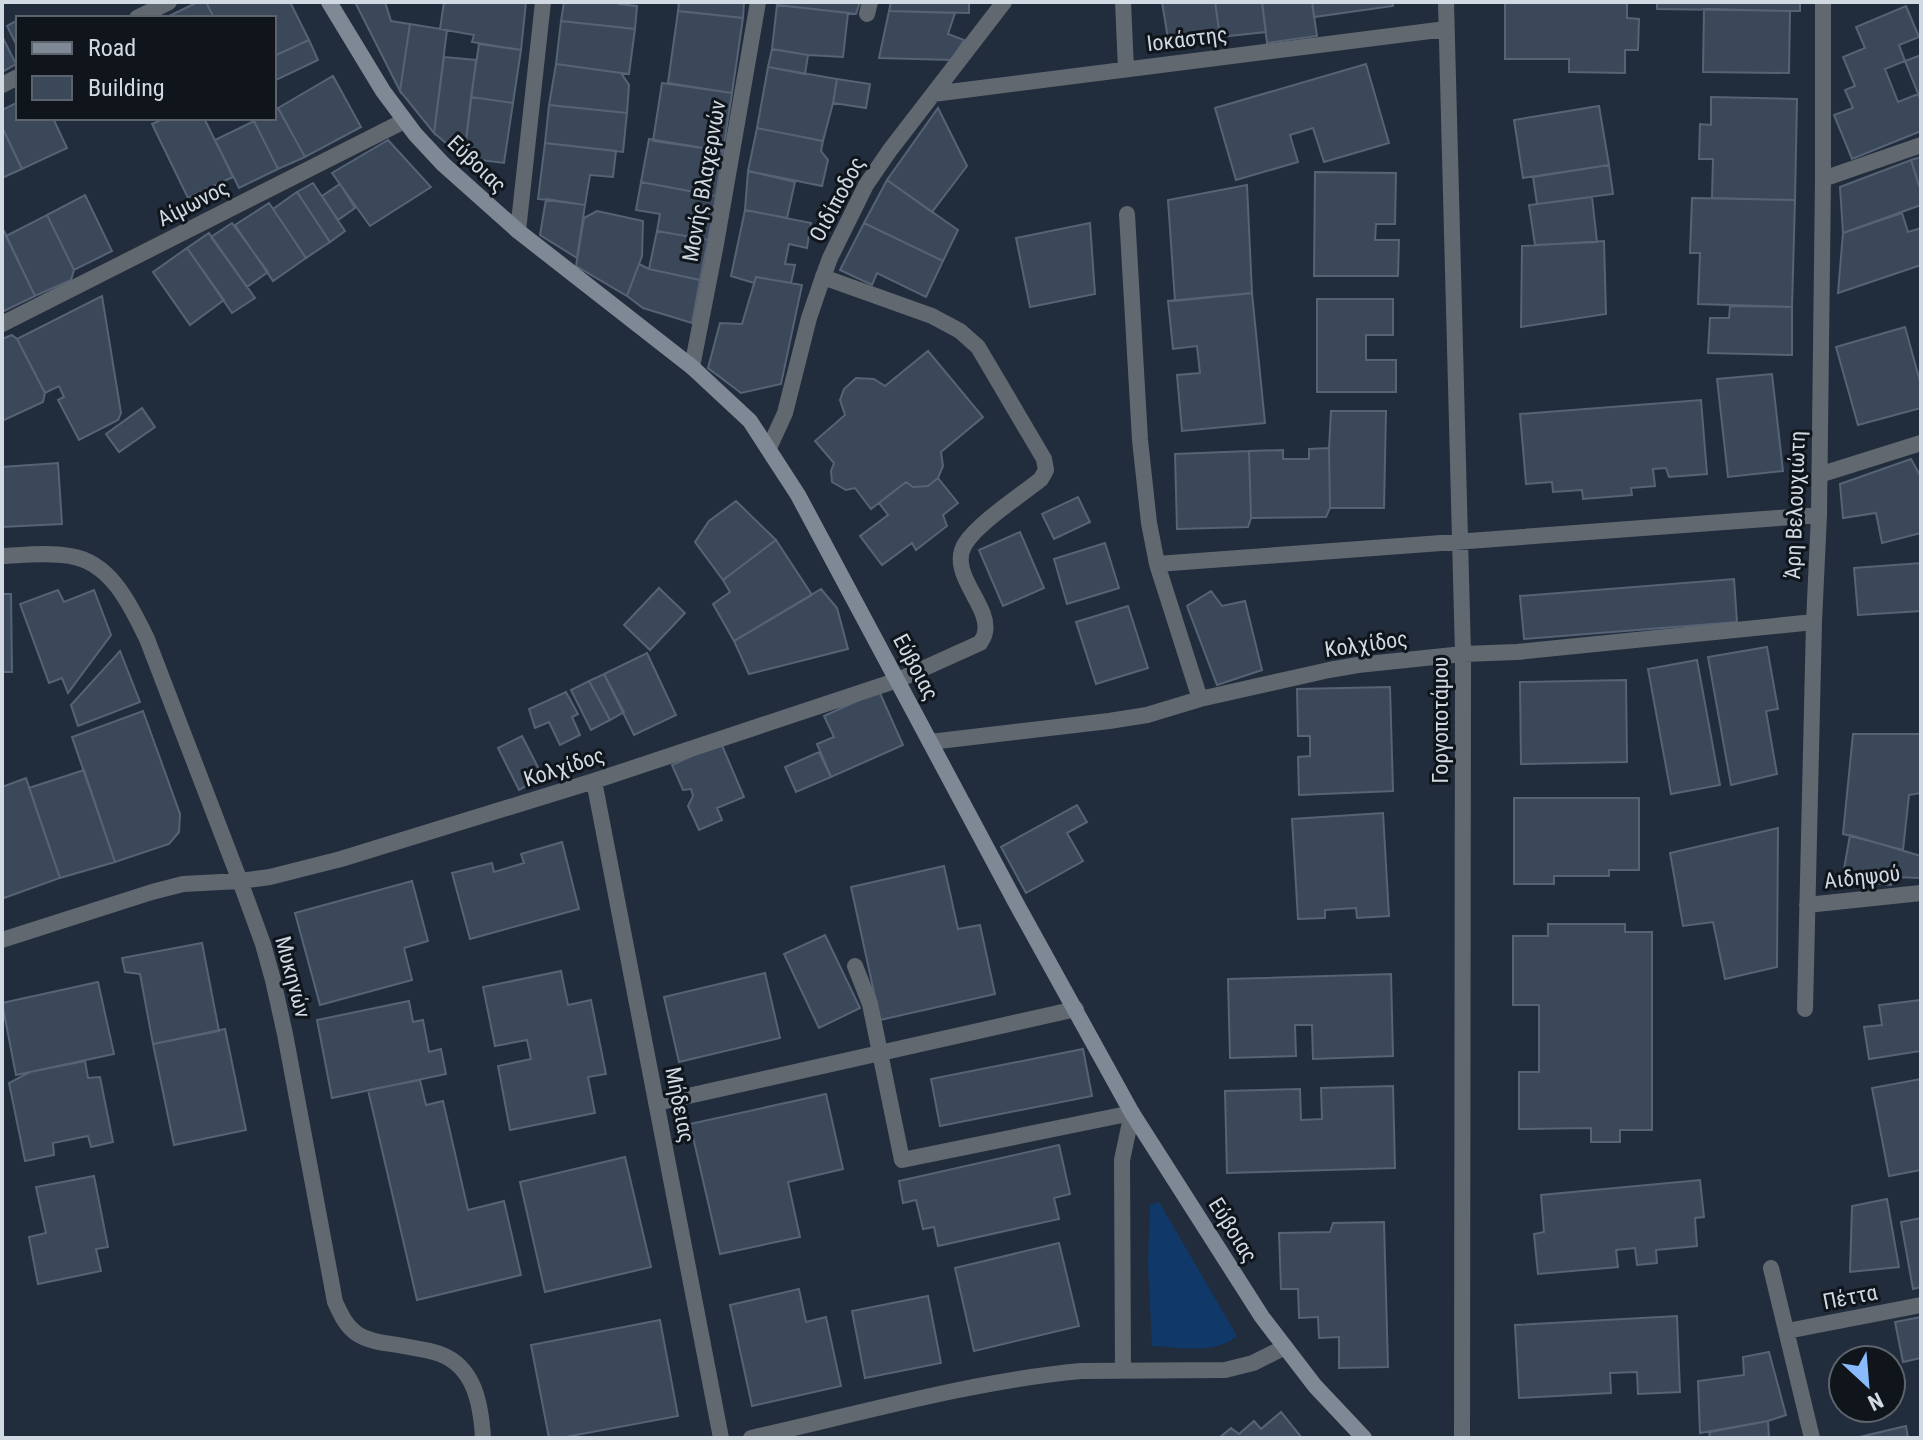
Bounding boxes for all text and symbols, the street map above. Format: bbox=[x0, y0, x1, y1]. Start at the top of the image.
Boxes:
legend bbox=[16, 16, 276, 120]
street label: Ιοκάστης bbox=[1145, 22, 1229, 56]
text: Road bbox=[88, 34, 136, 62]
text: Building bbox=[88, 74, 165, 102]
street label: Μονής Βλαχερνών bbox=[678, 98, 730, 264]
street label: Εύβοιας bbox=[443, 130, 511, 198]
street label: Οιδίποδος bbox=[804, 152, 870, 246]
street label: Αίμωνος bbox=[153, 175, 233, 231]
street label: Άρη Βελουχιώτη bbox=[1780, 430, 1810, 580]
street label: Κολχίδος bbox=[1323, 626, 1409, 662]
street label: Εύβοιας bbox=[888, 630, 944, 704]
street label: Γοργοποτάμου bbox=[1428, 657, 1453, 783]
street label: Κολχίδος bbox=[521, 742, 607, 792]
street label: Αιδηψού bbox=[1823, 861, 1901, 893]
street label: Μυκηνών bbox=[270, 933, 316, 1021]
street label: Μήδειας bbox=[660, 1065, 700, 1145]
street label: Εύβοιας bbox=[1203, 1193, 1263, 1267]
street label: Πέττα bbox=[1821, 1279, 1880, 1315]
north arrow bbox=[1827, 1344, 1907, 1424]
text: N bbox=[1864, 1387, 1887, 1416]

